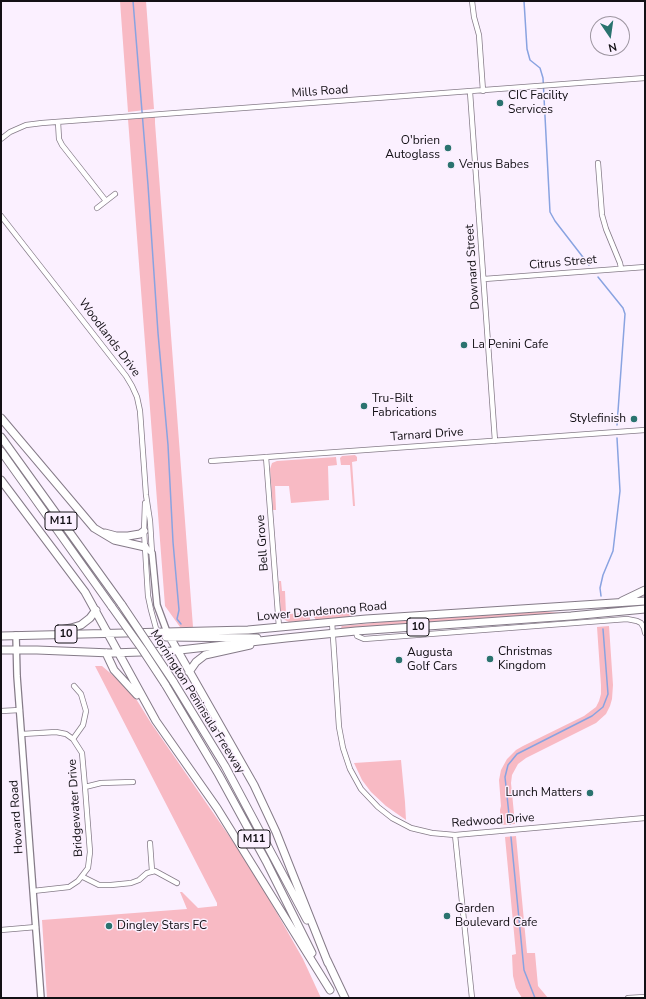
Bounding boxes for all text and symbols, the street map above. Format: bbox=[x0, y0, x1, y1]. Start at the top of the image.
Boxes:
north arrow bbox=[590, 16, 630, 56]
text: N bbox=[607, 39, 618, 55]
street label: Mills Road bbox=[291, 83, 349, 101]
place label: CIC Facility Services bbox=[508, 89, 568, 117]
marker: CIC Facility Services bbox=[495, 98, 505, 108]
place label: O'brien Autoglass bbox=[385, 134, 440, 162]
marker: O'brien Autoglass bbox=[443, 143, 453, 153]
place label: Venus Babes bbox=[459, 158, 529, 172]
marker: Venus Babes bbox=[446, 160, 456, 170]
street label: Downard Street bbox=[463, 224, 483, 310]
street label: Citrus Street bbox=[529, 253, 597, 273]
street label: Woodlands Drive bbox=[75, 296, 143, 380]
place label: La Penini Cafe bbox=[472, 338, 548, 352]
marker: La Penini Cafe bbox=[459, 340, 469, 350]
place label: Tru-Bilt Fabrications bbox=[372, 392, 437, 420]
marker: Tru-Bilt Fabrications bbox=[359, 401, 369, 411]
place label: Stylefinish bbox=[569, 412, 626, 426]
marker: Stylefinish bbox=[629, 414, 639, 424]
street label: Tarnard Drive bbox=[390, 425, 464, 445]
road number: M11 bbox=[45, 512, 77, 530]
street label: Bell Grove bbox=[254, 514, 272, 572]
street label: Lower Dandenong Road bbox=[256, 599, 388, 625]
road number: 10 bbox=[407, 618, 429, 636]
road number: 10 bbox=[55, 625, 77, 643]
street label: Mornington Peninsula Freeway bbox=[147, 627, 247, 777]
place label: Christmas Kingdom bbox=[498, 645, 552, 673]
place label: Augusta Golf Cars bbox=[407, 646, 457, 674]
marker: Christmas Kingdom bbox=[485, 654, 495, 664]
marker: Augusta Golf Cars bbox=[394, 655, 404, 665]
street label: Bridgewater Drive bbox=[65, 759, 87, 857]
street label: Howard Road bbox=[7, 779, 27, 855]
place label: Lunch Matters bbox=[505, 786, 582, 800]
marker: Lunch Matters bbox=[585, 788, 595, 798]
street label: Redwood Drive bbox=[451, 811, 535, 831]
road number: M11 bbox=[238, 830, 270, 848]
place label: Garden Boulevard Cafe bbox=[455, 902, 537, 930]
marker: Garden Boulevard Cafe bbox=[442, 911, 452, 921]
place label: Dingley Stars FC bbox=[117, 919, 207, 933]
marker: Dingley Stars FC bbox=[104, 921, 114, 931]

